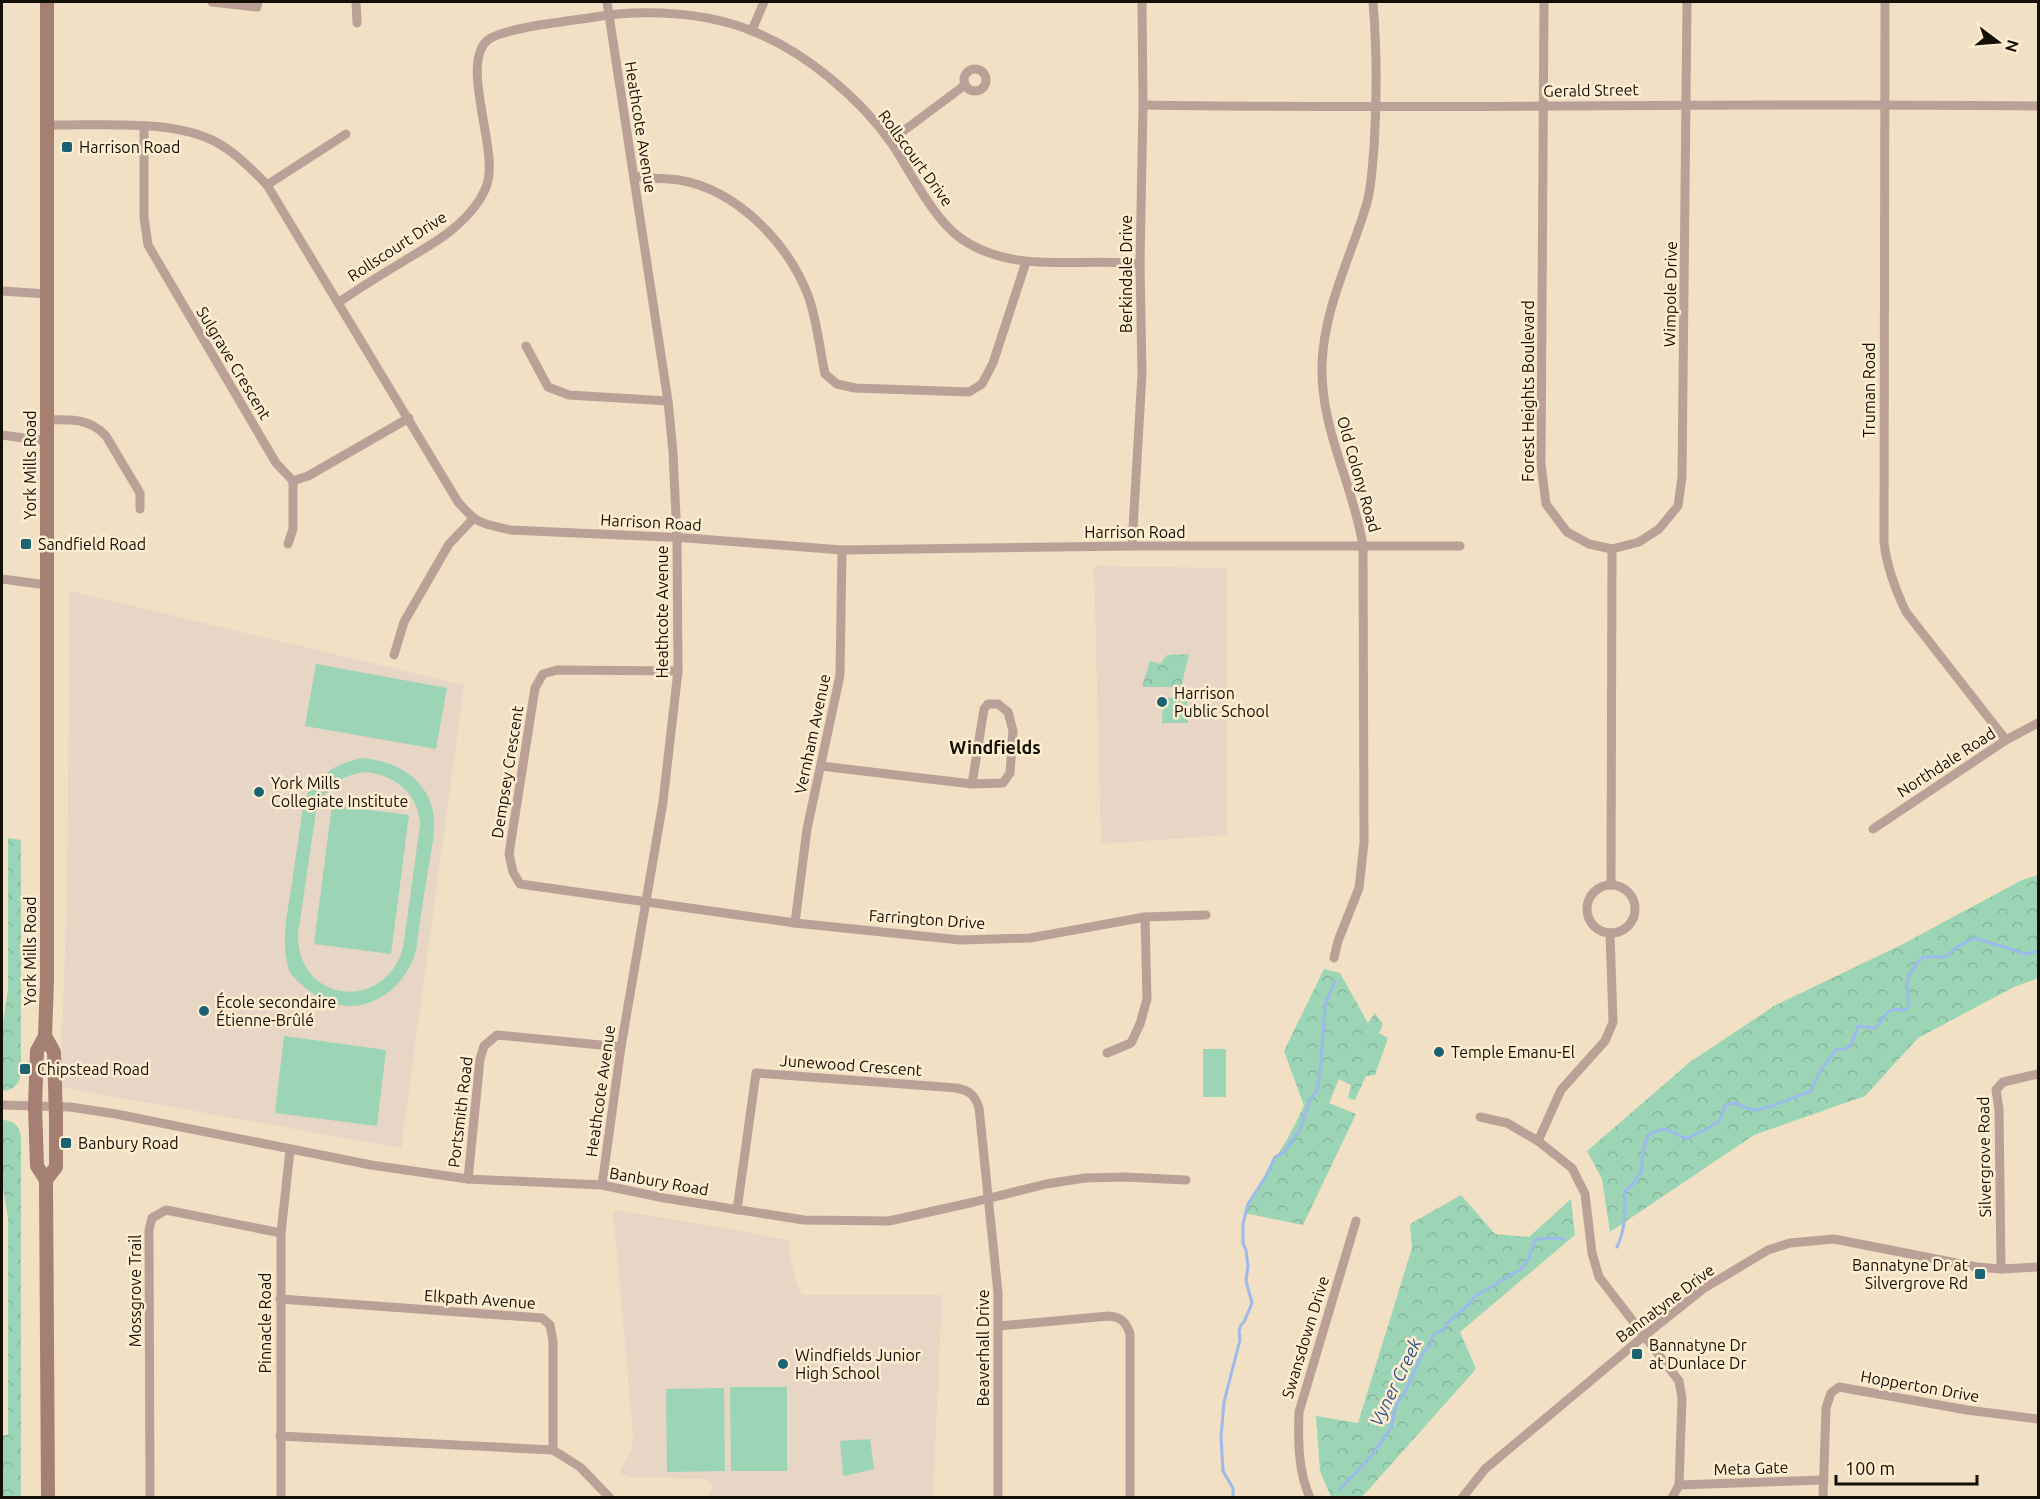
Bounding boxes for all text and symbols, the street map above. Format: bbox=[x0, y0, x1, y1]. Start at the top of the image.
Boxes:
north arrow bbox=[1968, 12, 2028, 72]
text: N bbox=[2002, 38, 2023, 54]
street label: Heathcote Avenue bbox=[622, 60, 660, 194]
street label: Gerald Street bbox=[1543, 80, 1640, 100]
street label: Rollscourt Drive bbox=[875, 106, 957, 210]
place label: Harrison Road bbox=[79, 138, 180, 156]
marker: Harrison Road bbox=[60, 140, 74, 154]
street label: Rollscourt Drive bbox=[344, 207, 450, 285]
street label: Berkindale Drive bbox=[1117, 215, 1135, 333]
street label: Wimpole Drive bbox=[1660, 241, 1680, 347]
street label: Forest Heights Boulevard bbox=[1519, 300, 1537, 482]
street label: Sulgrave Crescent bbox=[193, 303, 275, 423]
street label: Truman Road bbox=[1860, 342, 1878, 438]
street label: York Mills Road bbox=[21, 410, 39, 520]
street label: Old Colony Road bbox=[1334, 414, 1384, 534]
street label: Harrison Road bbox=[600, 510, 702, 534]
street label: Harrison Road bbox=[1084, 523, 1186, 541]
place label: Sandfield Road bbox=[38, 535, 146, 553]
marker: Sandfield Road bbox=[19, 537, 33, 551]
street label: Heathcote Avenue bbox=[653, 545, 671, 679]
street label: Vernham Avenue bbox=[790, 672, 834, 796]
place label: Harrison Public School bbox=[1174, 684, 1269, 720]
marker: Harrison Public School bbox=[1155, 695, 1169, 709]
street label: Dempsey Crescent bbox=[488, 704, 526, 839]
street label: Northdale Road bbox=[1894, 724, 1998, 800]
district label: Windfields bbox=[949, 737, 1041, 757]
place label: York Mills Collegiate Institute bbox=[271, 774, 408, 810]
marker: York Mills Collegiate Institute bbox=[252, 785, 266, 799]
street label: York Mills Road bbox=[21, 896, 39, 1006]
street label: Farrington Drive bbox=[868, 906, 986, 932]
place label: École secondaire Étienne-Brûlé bbox=[216, 991, 336, 1029]
marker: École secondaire Étienne-Brûlé bbox=[197, 1004, 211, 1018]
street label: Heathcote Avenue bbox=[582, 1024, 618, 1158]
place label: Temple Emanu-El bbox=[1451, 1043, 1575, 1061]
marker: Temple Emanu-El bbox=[1432, 1045, 1446, 1059]
street label: Junewood Crescent bbox=[779, 1051, 923, 1079]
street label: Portsmith Road bbox=[444, 1055, 476, 1169]
place label: Chipstead Road bbox=[37, 1060, 149, 1078]
marker: Chipstead Road bbox=[18, 1062, 32, 1076]
street label: Silvergrove Road bbox=[1974, 1096, 1994, 1218]
place label: Banbury Road bbox=[78, 1134, 179, 1152]
marker: Banbury Road bbox=[59, 1136, 73, 1150]
street label: Banbury Road bbox=[608, 1163, 710, 1199]
street label: Mossgrove Trail bbox=[126, 1235, 144, 1347]
place label: Bannatyne Dr at Silvergrove Rd bbox=[1852, 1256, 1969, 1292]
street label: Bannatyne Drive bbox=[1612, 1260, 1718, 1346]
marker: Bannatyne Dr at Silvergrove Rd bbox=[1973, 1267, 1987, 1281]
street label: Pinnacle Road bbox=[256, 1273, 274, 1373]
street label: Swansdown Drive bbox=[1278, 1274, 1332, 1400]
street label: Elkpath Avenue bbox=[424, 1286, 536, 1312]
street label: Beaverhall Drive bbox=[974, 1289, 992, 1407]
water label: Vyner Creek bbox=[1365, 1334, 1425, 1429]
place label: Bannatyne Dr at Dunlace Dr bbox=[1649, 1336, 1747, 1372]
place label: Windfields Junior High School bbox=[795, 1346, 921, 1382]
marker: Bannatyne Dr at Dunlace Dr bbox=[1630, 1347, 1644, 1361]
marker: Windfields Junior High School bbox=[776, 1357, 790, 1371]
street label: Hopperton Drive bbox=[1859, 1367, 1981, 1405]
scale bar bbox=[1836, 1448, 1977, 1486]
street label: Meta Gate bbox=[1713, 1458, 1789, 1478]
text: 100 m bbox=[1845, 1458, 1895, 1478]

